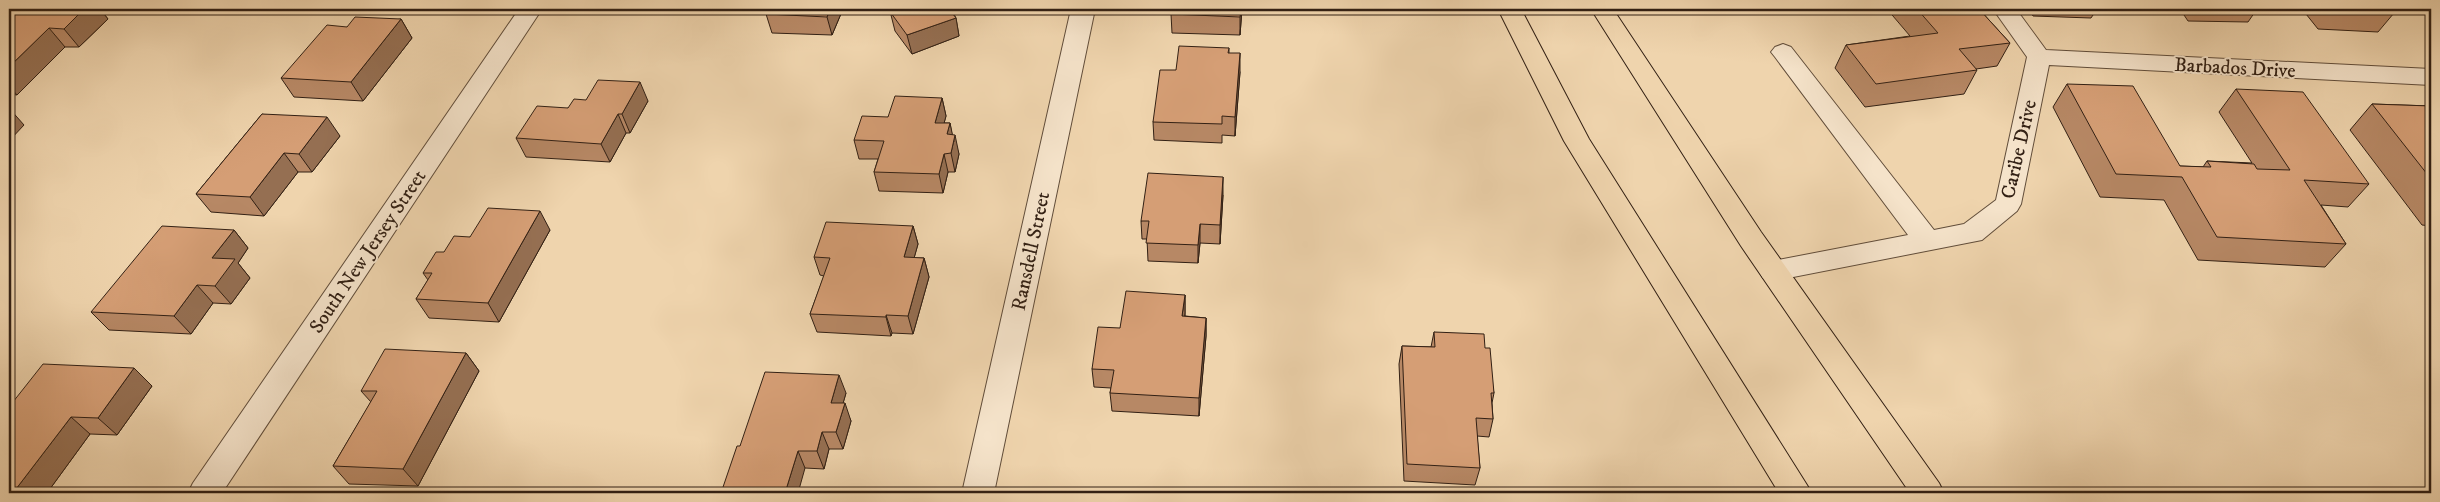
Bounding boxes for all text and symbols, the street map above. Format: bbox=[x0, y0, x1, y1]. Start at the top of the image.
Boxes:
street label: Barbados Drive bbox=[2174, 53, 2296, 84]
street label: Caribe Drive bbox=[1996, 97, 2043, 201]
street label: South New Jersey Street bbox=[304, 165, 432, 338]
street label: Ransdell Street bbox=[1007, 190, 1056, 313]

